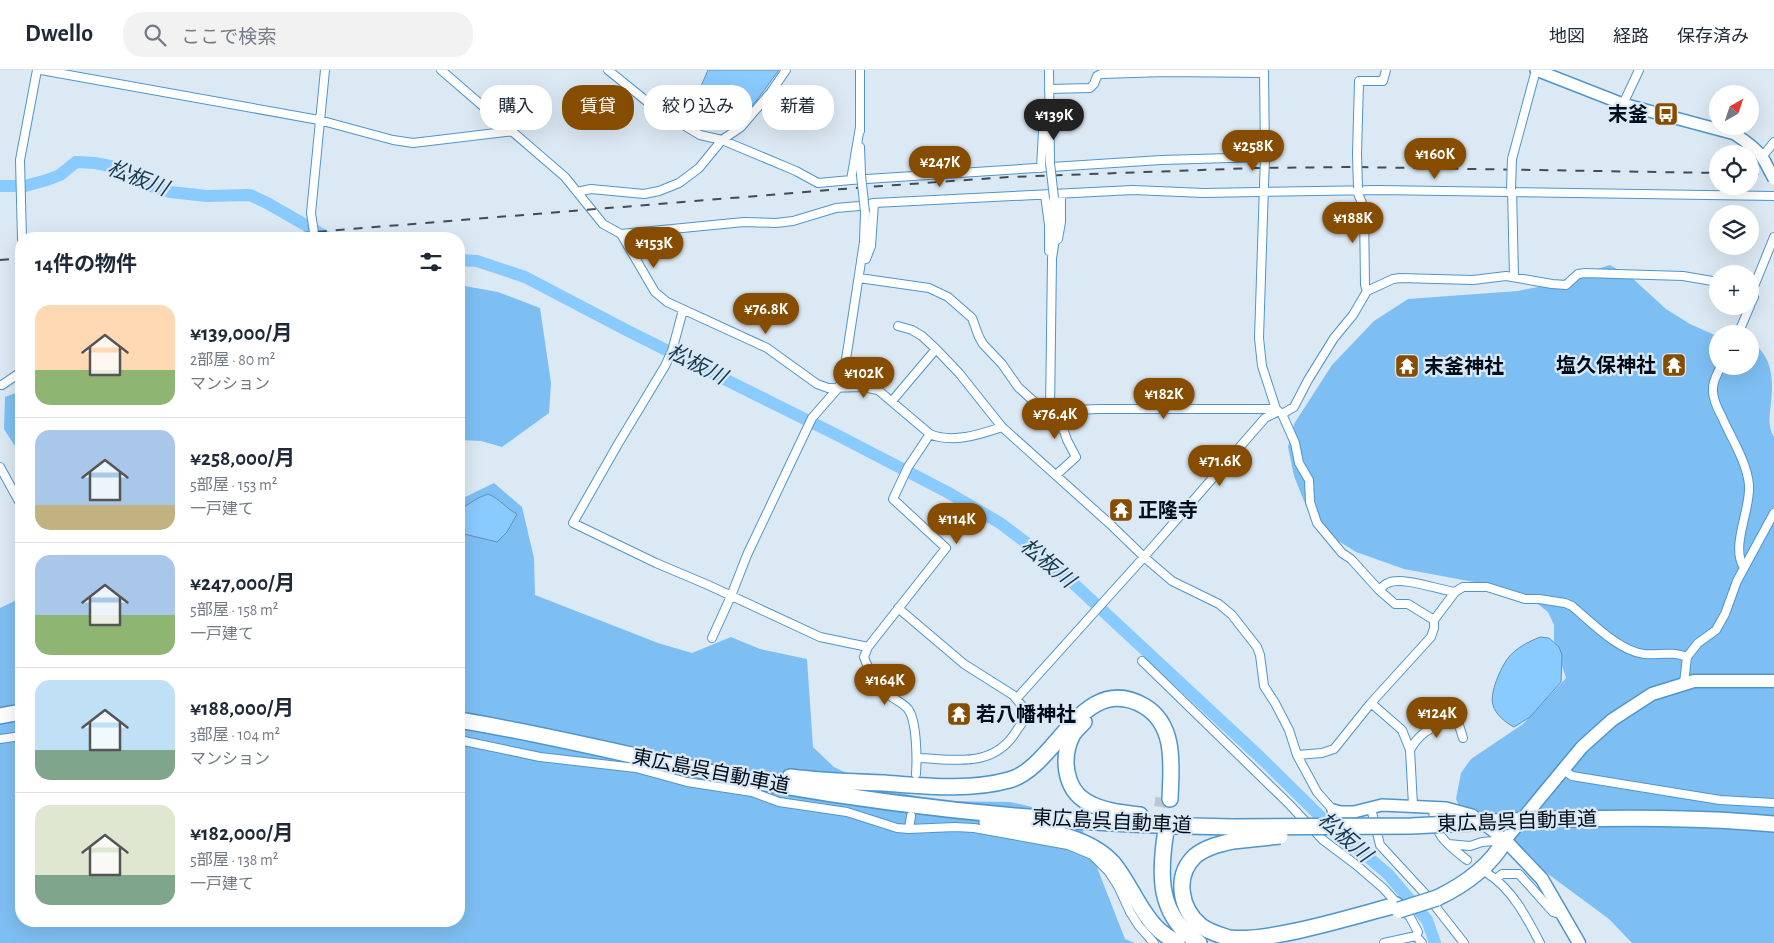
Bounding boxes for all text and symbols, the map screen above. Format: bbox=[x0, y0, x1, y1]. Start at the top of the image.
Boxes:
search box bbox=[123, 12, 473, 57]
icon: search bbox=[141, 21, 169, 49]
text: Dwello bbox=[25, 22, 93, 46]
text: ここで検索 bbox=[181, 28, 276, 47]
text: 地図 bbox=[1549, 28, 1585, 46]
text: 経路 bbox=[1613, 28, 1649, 46]
text: 保存済み bbox=[1677, 28, 1749, 46]
chip: 購入 bbox=[480, 85, 552, 130]
chip: 賃貸 bbox=[562, 85, 634, 130]
chip: 絞り込み bbox=[644, 85, 752, 130]
chip: 新着 bbox=[762, 85, 834, 130]
north arrow bbox=[1709, 85, 1759, 135]
map controls bbox=[1709, 85, 1759, 375]
pin: ¥139K bbox=[1019, 98, 1089, 141]
bus stop icon: 末釜 bbox=[1653, 101, 1679, 127]
place label: 末釜 bbox=[1608, 104, 1648, 125]
text: ¥139K bbox=[1035, 107, 1073, 123]
pin: ¥258K bbox=[1218, 129, 1288, 172]
text: ¥258K bbox=[1233, 138, 1273, 154]
pin: ¥160K bbox=[1400, 138, 1470, 180]
button: locate bbox=[1709, 145, 1759, 195]
pin: ¥247K bbox=[905, 146, 975, 188]
text: ¥160K bbox=[1415, 146, 1455, 162]
text: ¥247K bbox=[920, 154, 960, 170]
water label: 松板川 bbox=[105, 156, 173, 200]
pin: ¥188K bbox=[1318, 202, 1388, 244]
button: layers bbox=[1709, 205, 1759, 255]
text: ¥188K bbox=[1333, 210, 1373, 226]
pin: ¥153K bbox=[619, 226, 689, 269]
text: ¥153K bbox=[635, 235, 673, 251]
icon: filters bbox=[417, 248, 445, 276]
text: 14件の物件 bbox=[35, 254, 137, 275]
button: + bbox=[1709, 265, 1759, 315]
pin: ¥76.8K bbox=[725, 292, 807, 335]
text: ¥76.8K bbox=[744, 301, 788, 317]
text: ¥139,000/月 bbox=[190, 323, 292, 344]
icon: home bbox=[75, 325, 135, 385]
button: − bbox=[1709, 325, 1759, 375]
water label: 松板川 bbox=[664, 340, 732, 389]
text: 2部屋 · 80 m² bbox=[190, 352, 275, 368]
temple icon: 塩久保神社 bbox=[1661, 352, 1687, 378]
temple icon: 末釜神社 bbox=[1394, 353, 1420, 379]
place label: 塩久保神社 bbox=[1556, 354, 1656, 376]
place label: 末釜神社 bbox=[1424, 355, 1504, 377]
pin: ¥102K bbox=[829, 356, 899, 399]
text: ¥102K bbox=[844, 365, 884, 381]
text: マンション bbox=[190, 376, 270, 392]
pin: ¥182K bbox=[1129, 378, 1199, 420]
text: ¥182K bbox=[1145, 386, 1183, 402]
pin: ¥76.4K bbox=[1014, 398, 1096, 440]
text: ¥76.4K bbox=[1033, 406, 1077, 422]
pin: ¥71.6K bbox=[1179, 444, 1261, 487]
text: ¥258,000/月 bbox=[190, 448, 295, 469]
icon: home bbox=[75, 450, 135, 510]
text: ¥71.6K bbox=[1199, 453, 1241, 469]
text: 5部屋 · 153 m² bbox=[190, 477, 277, 493]
temple icon: 正隆寺 bbox=[1108, 497, 1134, 523]
place label: 正隆寺 bbox=[1138, 500, 1198, 521]
text: 一戸建て bbox=[190, 501, 254, 517]
pin: ¥114K bbox=[922, 502, 992, 545]
text: ¥114K bbox=[938, 511, 976, 527]
water label: 松板川 bbox=[1017, 534, 1081, 593]
text: ¥247,000/月 bbox=[190, 573, 295, 594]
icon: home bbox=[75, 575, 135, 635]
text: 5部屋 · 158 m² bbox=[190, 602, 278, 618]
text: 一戸建て bbox=[190, 626, 254, 642]
pin: ¥164K bbox=[850, 664, 920, 706]
text: ¥164K bbox=[865, 672, 905, 688]
pin: ¥124K bbox=[1402, 696, 1472, 739]
text: ¥188,000/月 bbox=[190, 698, 294, 719]
icon: home bbox=[75, 700, 135, 760]
temple icon: 若八幡神社 bbox=[946, 701, 972, 727]
place label: 若八幡神社 bbox=[976, 703, 1076, 725]
text: ¥124K bbox=[1417, 705, 1457, 721]
text: 3部屋 · 104 m² bbox=[190, 727, 280, 743]
street label: 東広島呉自動車道 bbox=[630, 746, 791, 797]
text: マンション bbox=[190, 751, 270, 767]
street label: 東広島呉自動車道 bbox=[1032, 807, 1192, 836]
water label: 松板川 bbox=[1314, 808, 1377, 867]
street label: 東広島呉自動車道 bbox=[1437, 808, 1597, 835]
text: ¥182,000/月 bbox=[190, 823, 293, 844]
icon: home bbox=[75, 825, 135, 885]
text: 5部屋 · 138 m² bbox=[190, 852, 278, 868]
text: 一戸建て bbox=[190, 876, 254, 892]

